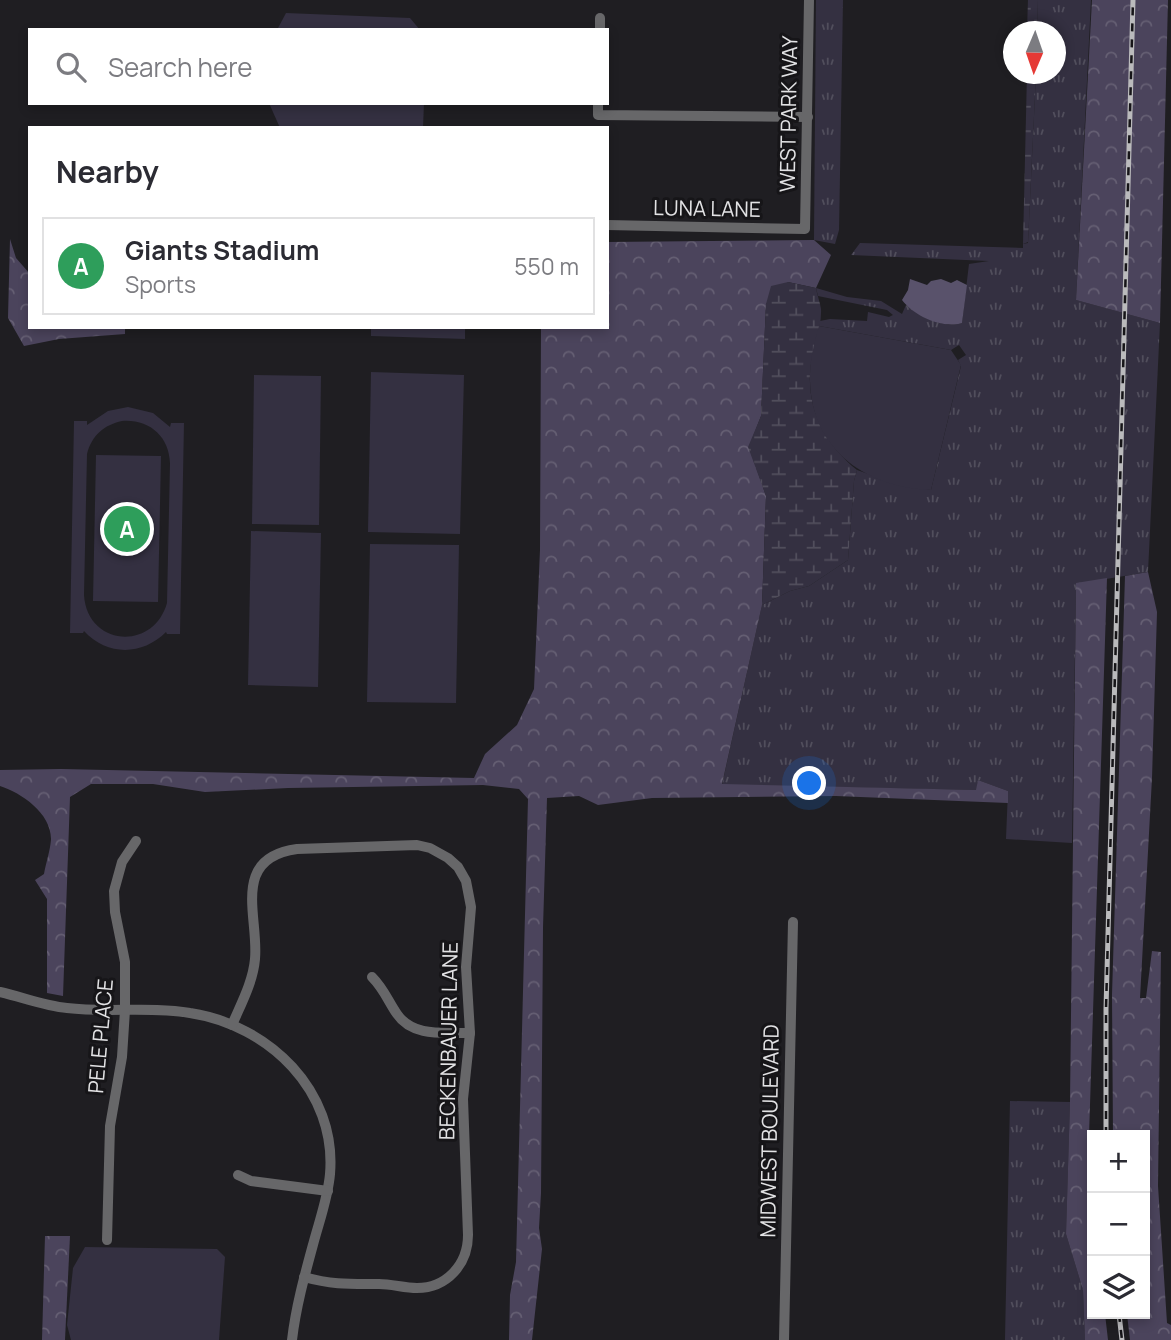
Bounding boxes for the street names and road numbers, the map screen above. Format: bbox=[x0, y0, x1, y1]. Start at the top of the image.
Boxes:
street label: WEST PARK WAY bbox=[773, 35, 803, 192]
street label: LUNA LANE bbox=[653, 193, 761, 223]
street label: BECKENBAUER LANE bbox=[432, 942, 464, 1140]
street label: PELE PLACE bbox=[81, 978, 119, 1094]
street label: MIDWEST BOULEVARD bbox=[753, 1024, 785, 1238]

